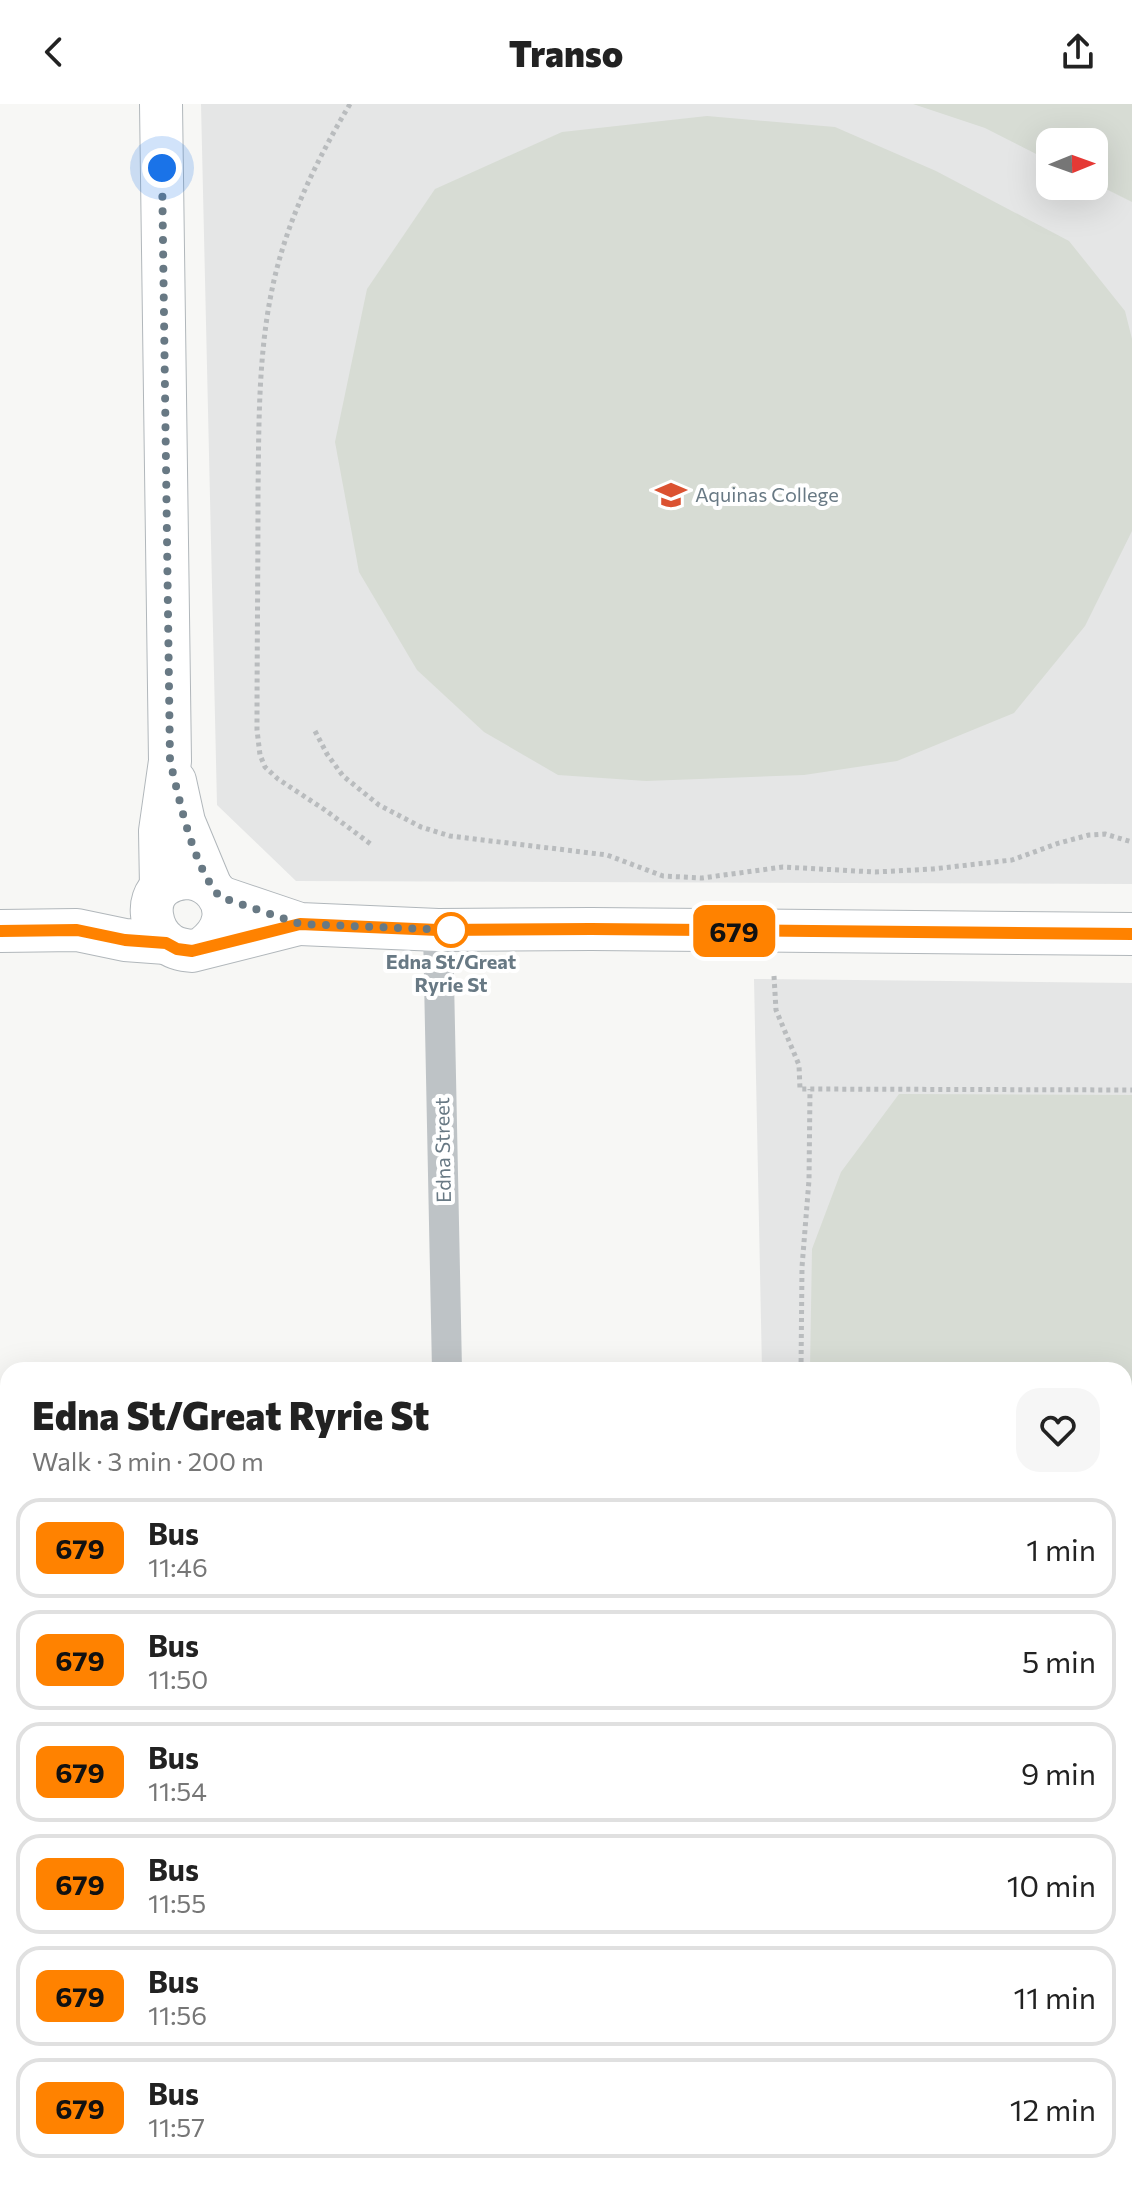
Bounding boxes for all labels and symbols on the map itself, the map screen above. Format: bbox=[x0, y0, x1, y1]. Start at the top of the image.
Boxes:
north arrow bbox=[1036, 128, 1108, 200]
your location bbox=[142, 148, 182, 188]
school or university icon: Aquinas College bbox=[654, 478, 688, 512]
place label: Aquinas College bbox=[695, 482, 839, 506]
line badge: 679 bbox=[688, 905, 780, 957]
marker: Edna St/Great Ryrie St bbox=[434, 913, 468, 947]
place label: Edna St/Great Ryrie St bbox=[386, 949, 516, 996]
street label: Edna Street bbox=[429, 1097, 455, 1203]

